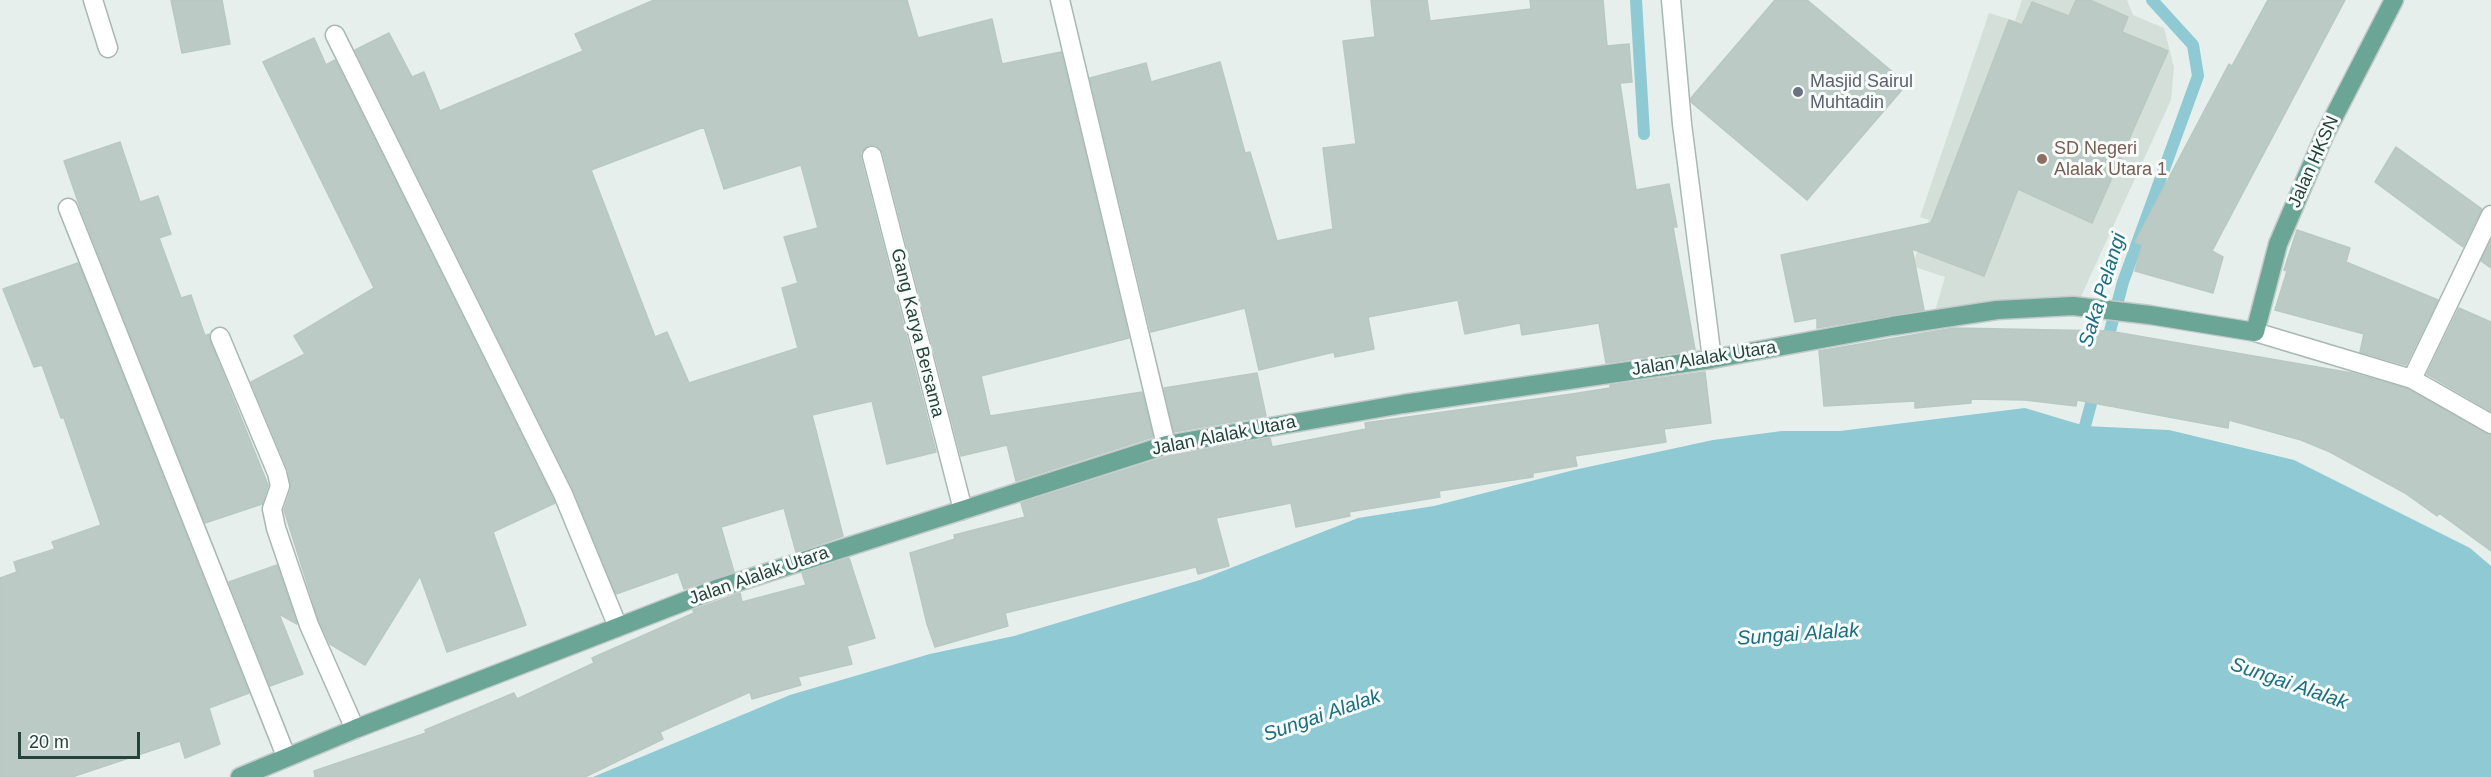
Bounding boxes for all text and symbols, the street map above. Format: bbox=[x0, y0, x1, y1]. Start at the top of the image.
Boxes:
place label: Masjid Sairul Muhtadin bbox=[1810, 71, 1913, 113]
marker: Masjid Sairul Muhtadin bbox=[1791, 85, 1805, 99]
street label: Jalan HKSN bbox=[2284, 113, 2344, 211]
place label: SD Negeri Alalak Utara 1 bbox=[2054, 138, 2167, 180]
marker: SD Negeri Alalak Utara 1 bbox=[2035, 152, 2049, 166]
water label: Saka Pelangi bbox=[2074, 230, 2132, 350]
street label: Gang Karya Bersama bbox=[886, 246, 948, 420]
street label: Jalan Alalak Utara bbox=[1630, 337, 1778, 381]
street label: Jalan Alalak Utara bbox=[1150, 411, 1298, 461]
street label: Jalan Alalak Utara bbox=[686, 542, 832, 610]
water label: Sungai Alalak bbox=[1736, 619, 1860, 651]
water label: Sungai Alalak bbox=[2227, 653, 2351, 715]
water label: Sungai Alalak bbox=[1260, 685, 1384, 747]
scale bar bbox=[21, 720, 142, 758]
text: 20 m bbox=[29, 732, 69, 752]

